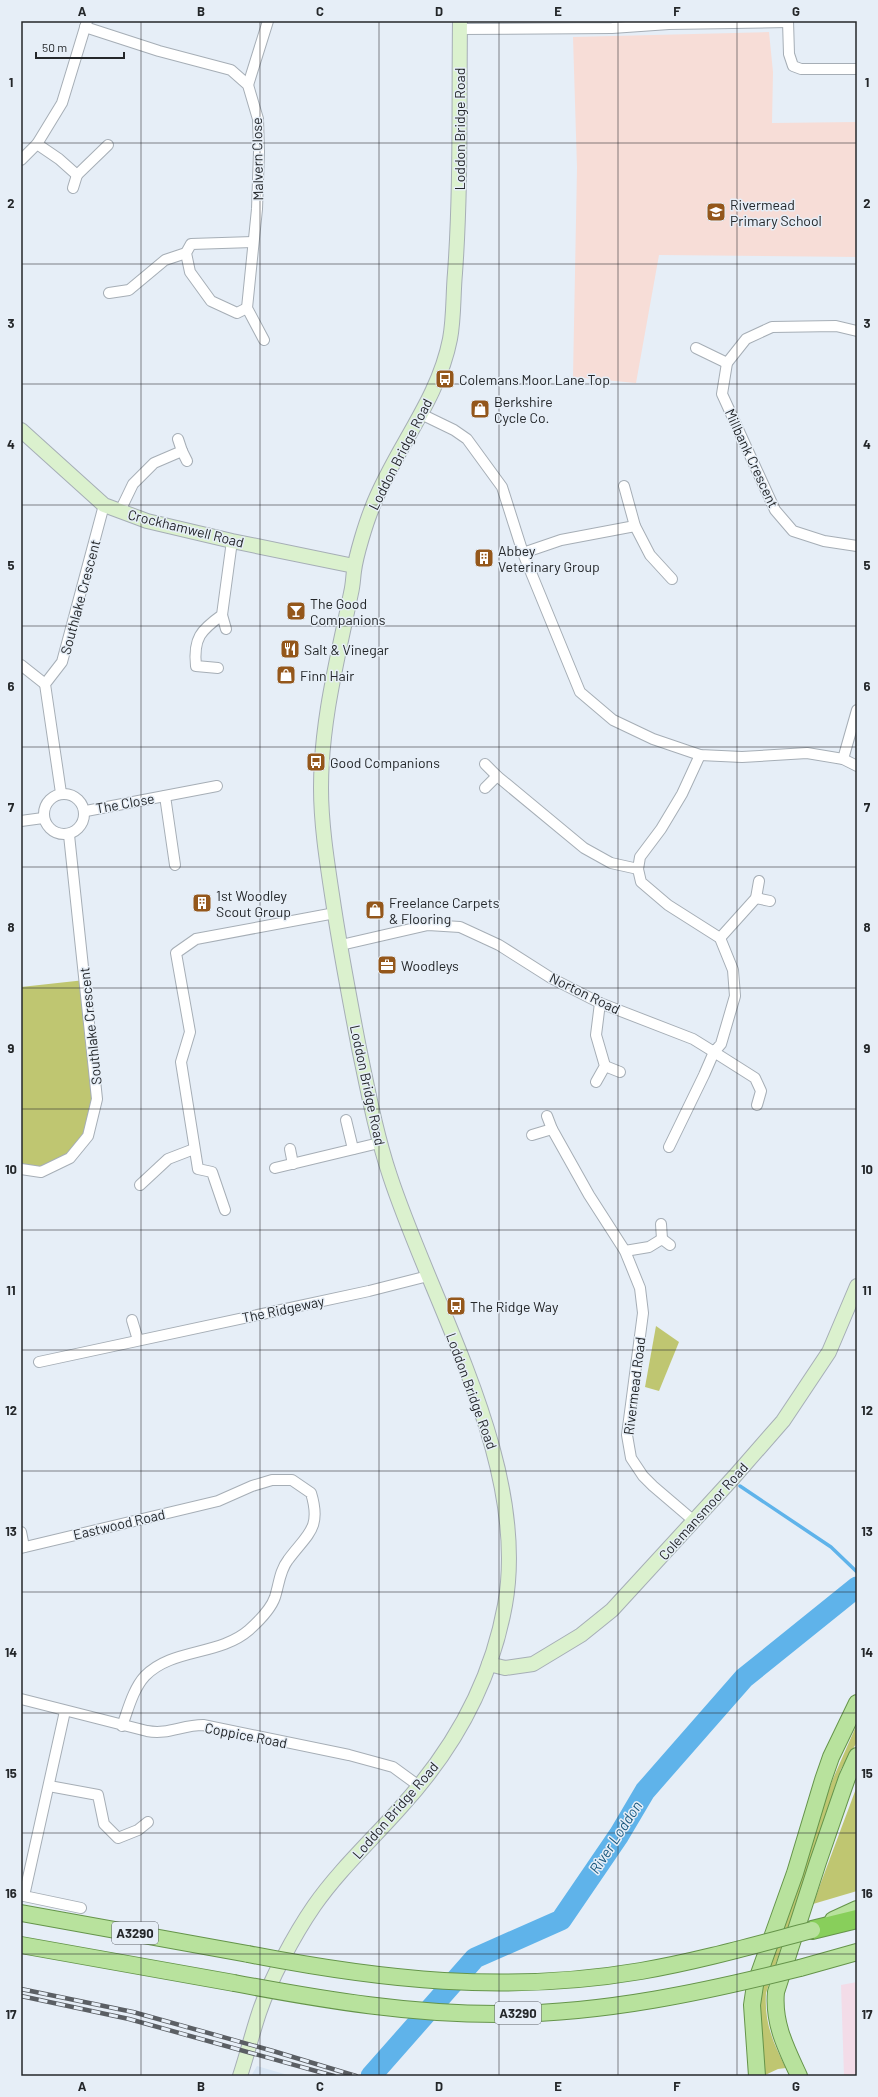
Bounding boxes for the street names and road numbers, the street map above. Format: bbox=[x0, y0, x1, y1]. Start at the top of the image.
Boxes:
street label: Loddon Bridge Road bbox=[451, 68, 468, 190]
street label: Malvern Close bbox=[248, 117, 266, 201]
street label: Loddon Bridge Road bbox=[365, 396, 435, 512]
street label: Millbank Crescent bbox=[722, 406, 782, 510]
street label: Crockhamwell Road bbox=[126, 505, 246, 551]
street label: Southlake Crescent bbox=[56, 538, 104, 656]
street label: The Close bbox=[94, 789, 156, 817]
street label: Southlake Crescent bbox=[75, 966, 105, 1086]
street label: Norton Road bbox=[547, 969, 623, 1017]
street label: Loddon Bridge Road bbox=[347, 1023, 389, 1147]
street label: The Ridgeway bbox=[240, 1292, 326, 1326]
street label: Loddon Bridge Road bbox=[443, 1330, 501, 1452]
street label: Rivermead Road bbox=[620, 1336, 648, 1436]
street label: Colemansmoor Road bbox=[655, 1459, 751, 1563]
street label: Eastwood Road bbox=[71, 1505, 167, 1543]
street label: Coppice Road bbox=[203, 1719, 289, 1751]
street label: Loddon Bridge Road bbox=[348, 1758, 442, 1862]
road number: A3290 bbox=[112, 1922, 158, 1944]
road number: A3290 bbox=[495, 2002, 541, 2024]

